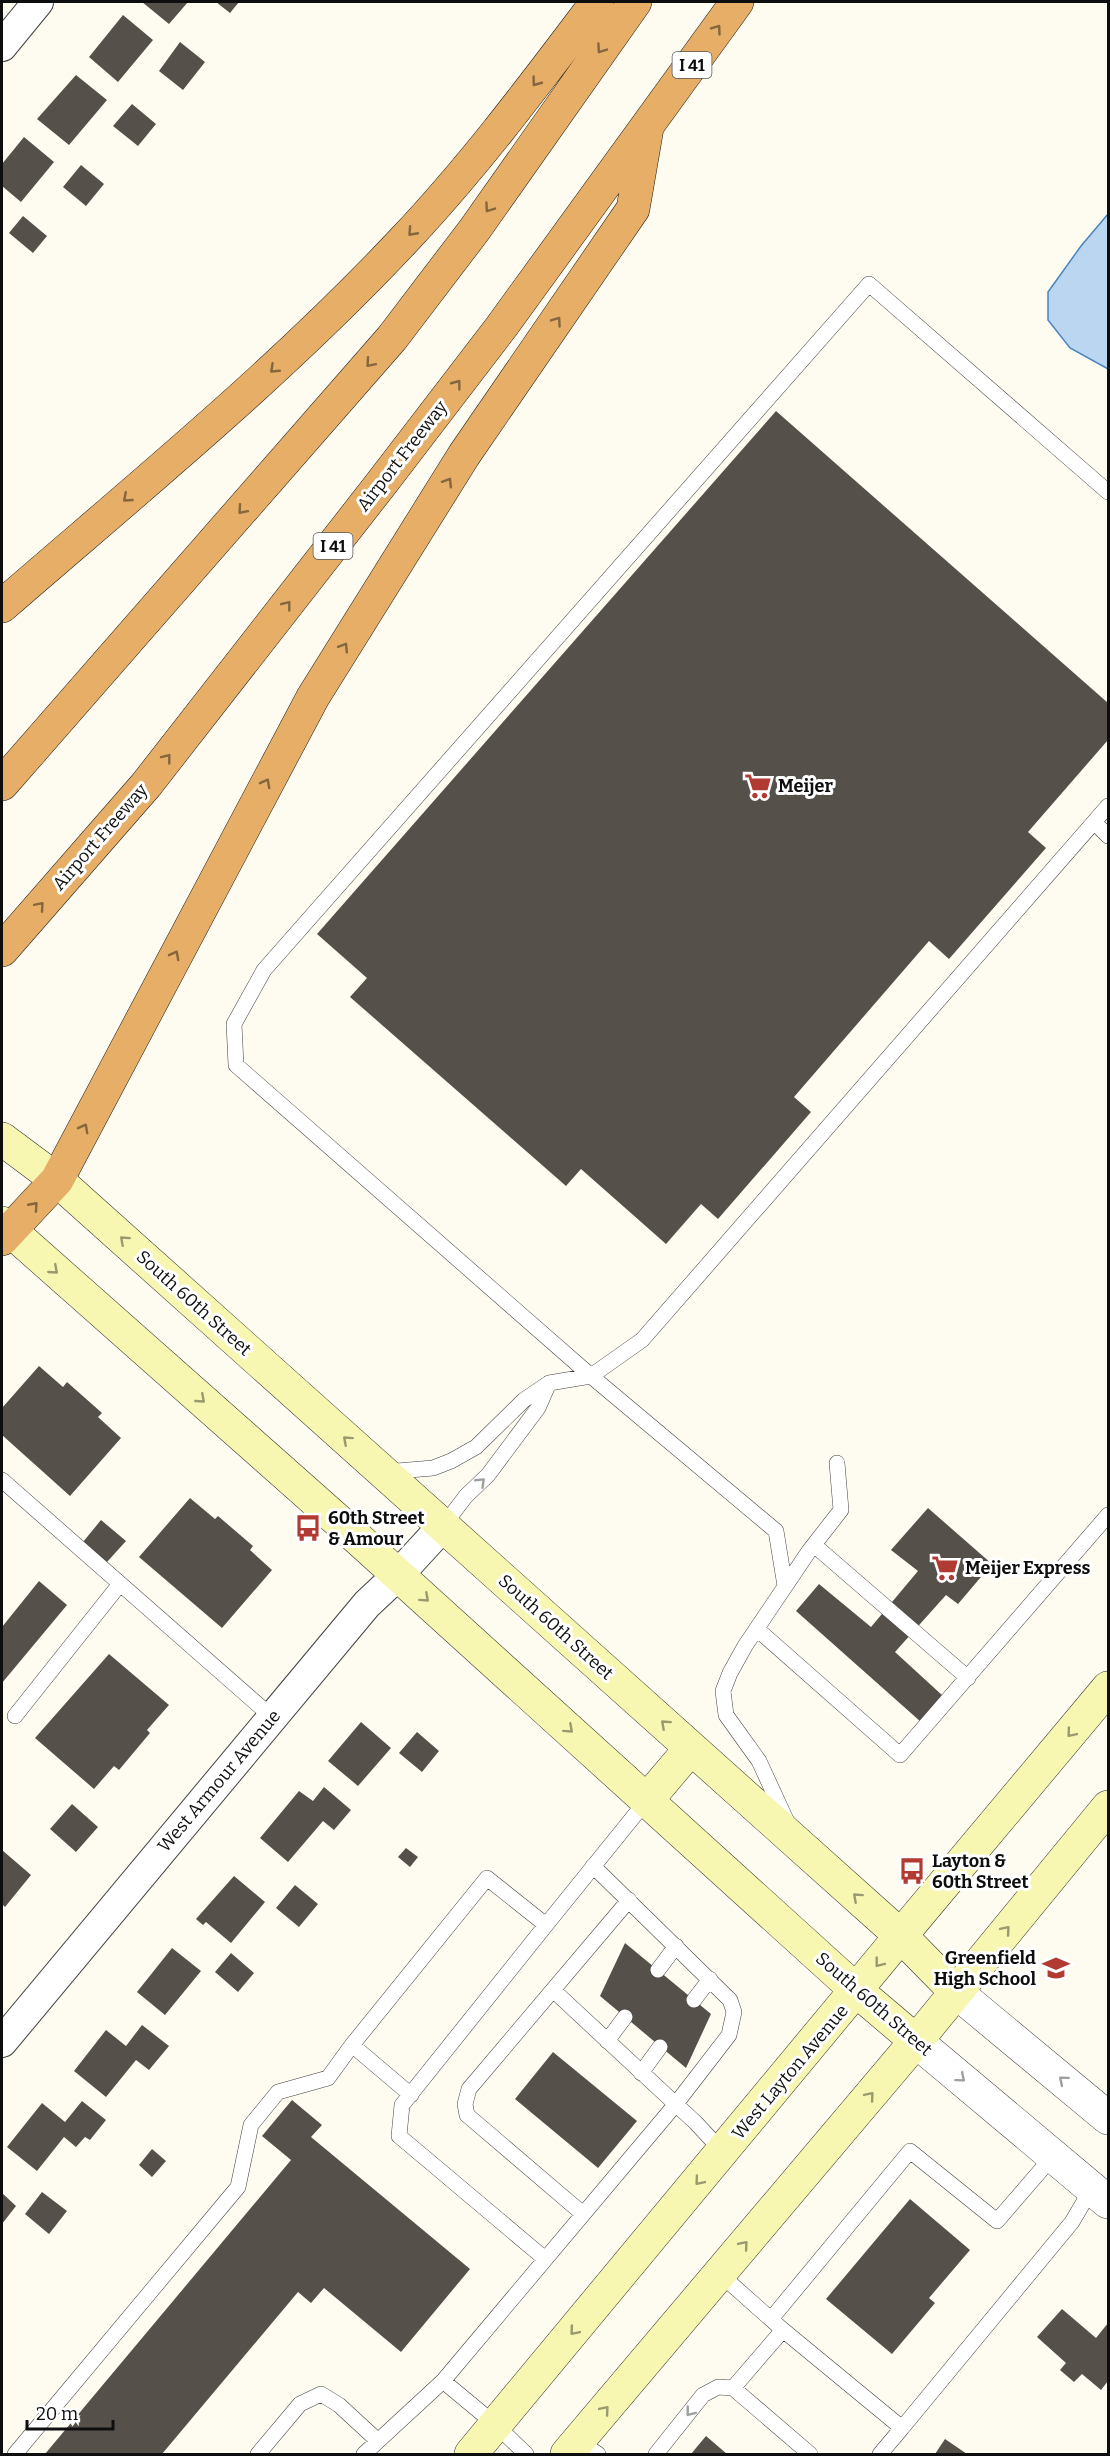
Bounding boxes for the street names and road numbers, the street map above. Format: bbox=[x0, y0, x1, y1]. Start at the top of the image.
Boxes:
road number: I 41 bbox=[672, 52, 712, 78]
street label: Airport Freeway bbox=[352, 396, 452, 516]
road number: I 41 bbox=[314, 533, 352, 559]
street label: Airport Freeway bbox=[48, 779, 153, 895]
street label: South 60th Street bbox=[132, 1246, 256, 1361]
street label: South 60th Street bbox=[494, 1570, 618, 1685]
street label: West Armour Avenue bbox=[153, 1705, 285, 1857]
street label: South 60th Street bbox=[811, 1947, 937, 2061]
street label: West Layton Avenue bbox=[727, 2000, 853, 2144]

